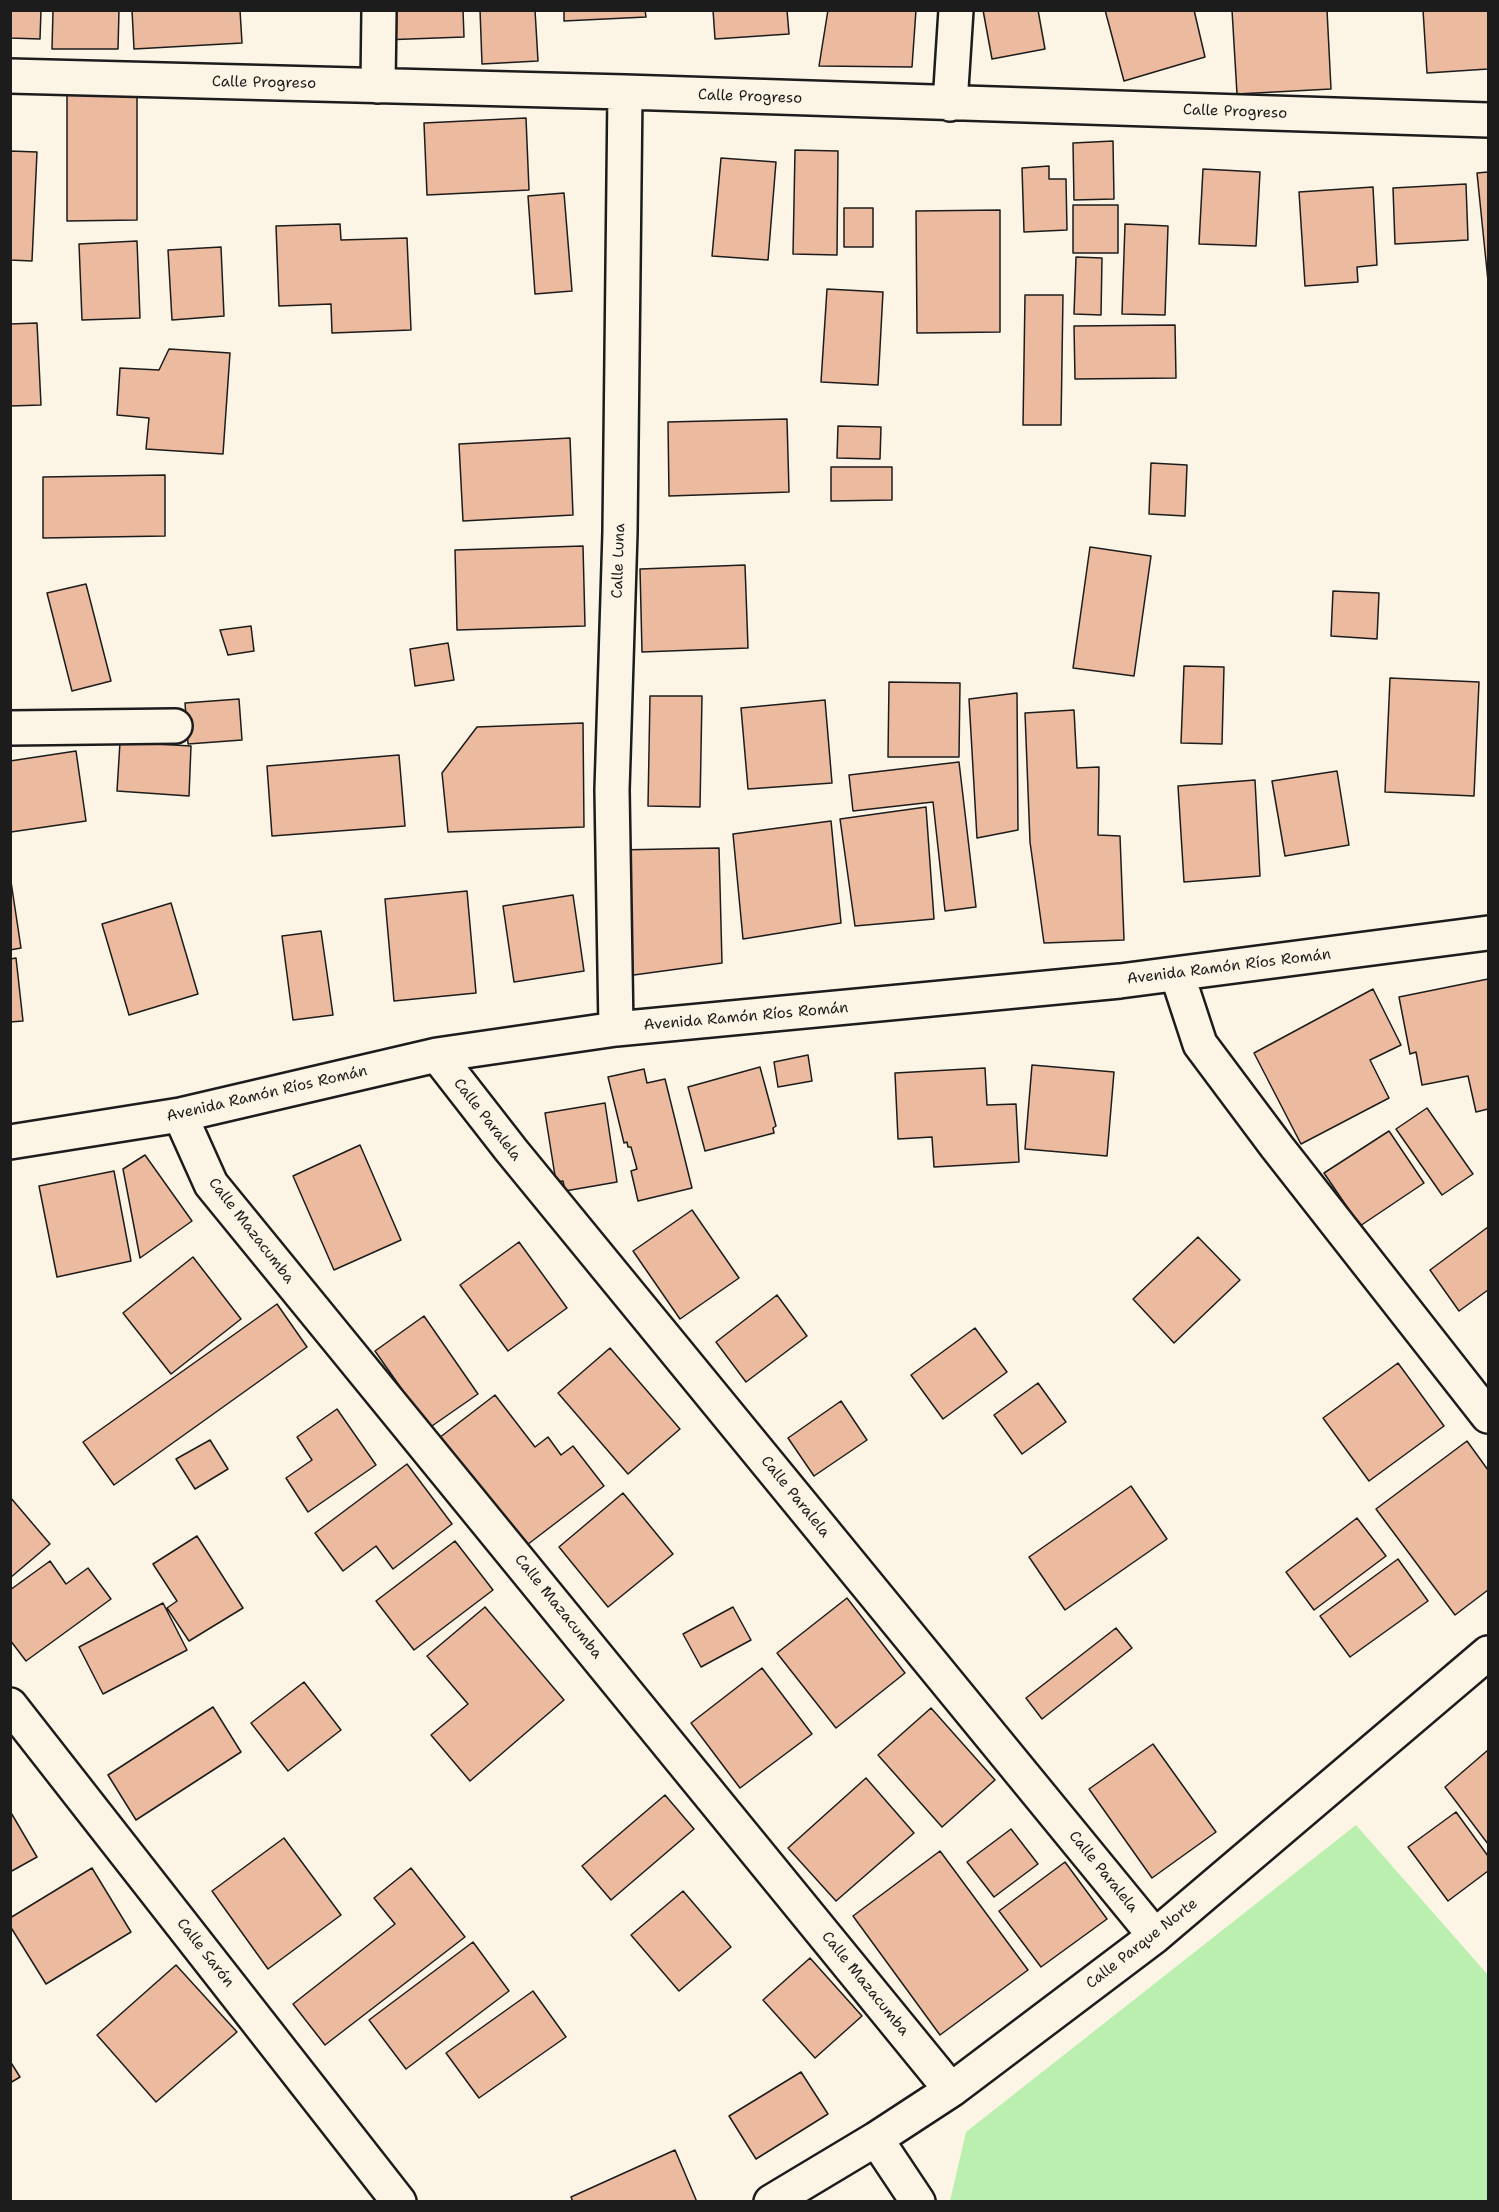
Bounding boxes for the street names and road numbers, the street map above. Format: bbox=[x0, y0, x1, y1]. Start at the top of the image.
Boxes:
street label: Calle Progreso bbox=[212, 73, 316, 93]
street label: Calle Progreso bbox=[698, 86, 802, 108]
street label: Calle Progreso bbox=[1183, 101, 1287, 123]
street label: Calle Luna bbox=[609, 523, 629, 599]
street label: Avenida Ramón Ríos Román bbox=[1126, 946, 1332, 988]
street label: Avenida Ramón Ríos Román bbox=[643, 999, 849, 1035]
street label: Avenida Ramón Ríos Román bbox=[165, 1062, 369, 1126]
street label: Calle Paralela bbox=[449, 1075, 525, 1165]
street label: Calle Mazacumba bbox=[204, 1175, 298, 1287]
street label: Calle Paralela bbox=[757, 1453, 833, 1541]
street label: Calle Mazacumba bbox=[510, 1551, 606, 1663]
street label: Calle Paralela bbox=[1065, 1828, 1141, 1916]
street label: Calle Parque Norte bbox=[1083, 1895, 1201, 1993]
street label: Calle Sarón bbox=[173, 1915, 237, 1991]
street label: Calle Mazacumba bbox=[817, 1928, 913, 2040]

